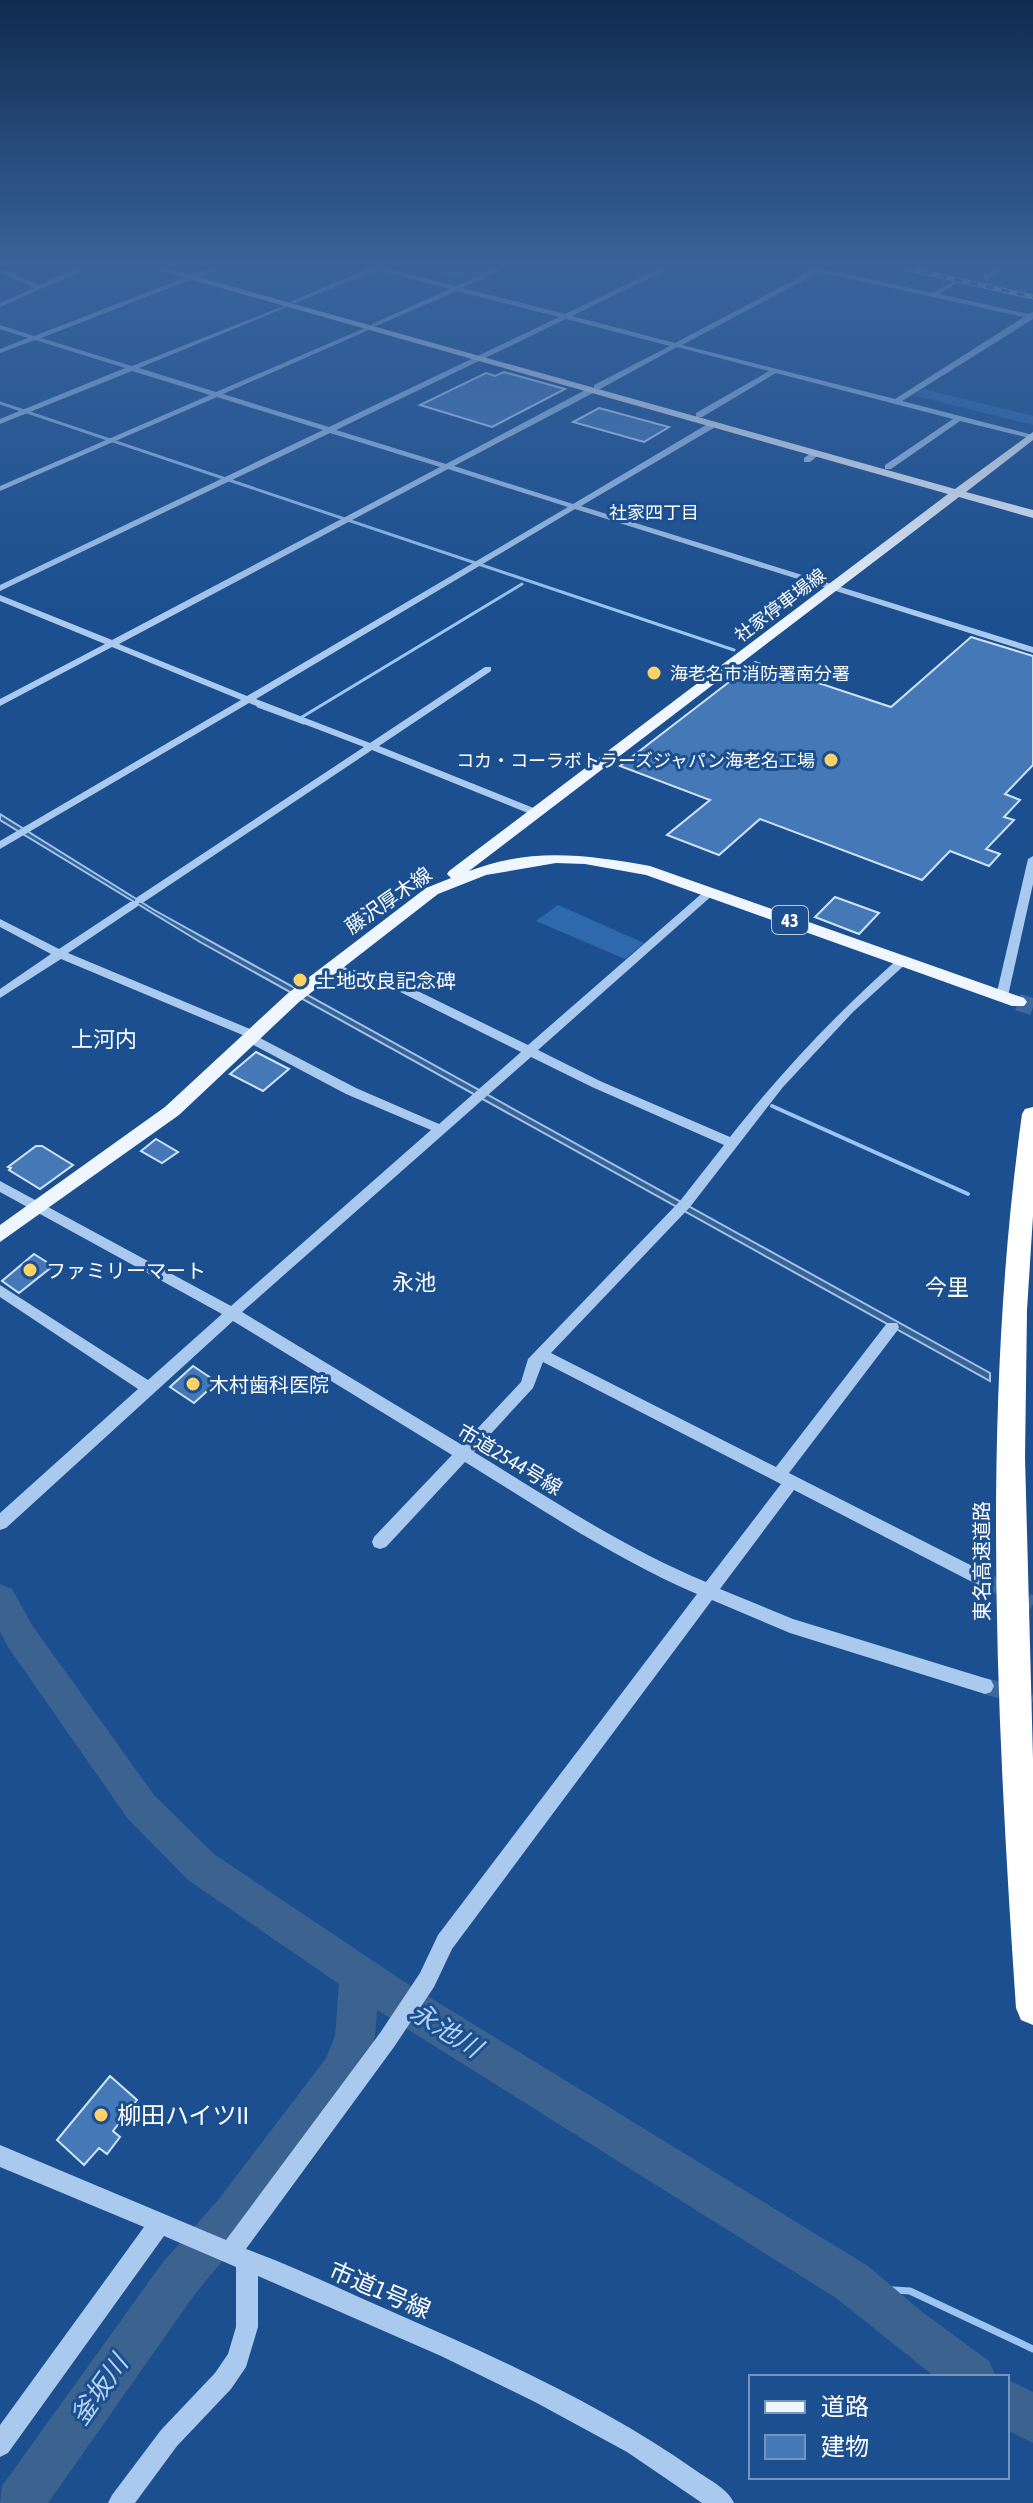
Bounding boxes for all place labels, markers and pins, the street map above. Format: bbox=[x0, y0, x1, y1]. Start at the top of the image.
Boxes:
place label: 海老名市消防署南分署 bbox=[670, 663, 850, 684]
marker: 海老名市消防署南分署 bbox=[645, 664, 663, 682]
place label: コカ・コーラボトラーズジャパン海老名工場 bbox=[456, 750, 815, 771]
marker: コカ・コーラボトラーズジャパン海老名工場 bbox=[822, 751, 840, 769]
place label: 土地改良記念碑 bbox=[316, 969, 456, 992]
marker: 土地改良記念碑 bbox=[291, 971, 309, 989]
place label: ファミリーマート bbox=[46, 1259, 206, 1282]
marker: ファミリーマート bbox=[21, 1261, 39, 1279]
place label: 木村歯科医院 bbox=[209, 1373, 329, 1396]
marker: 木村歯科医院 bbox=[184, 1375, 202, 1393]
place label: 柳田ハイツII bbox=[117, 2102, 249, 2129]
marker: 柳田ハイツII bbox=[92, 2106, 110, 2124]

